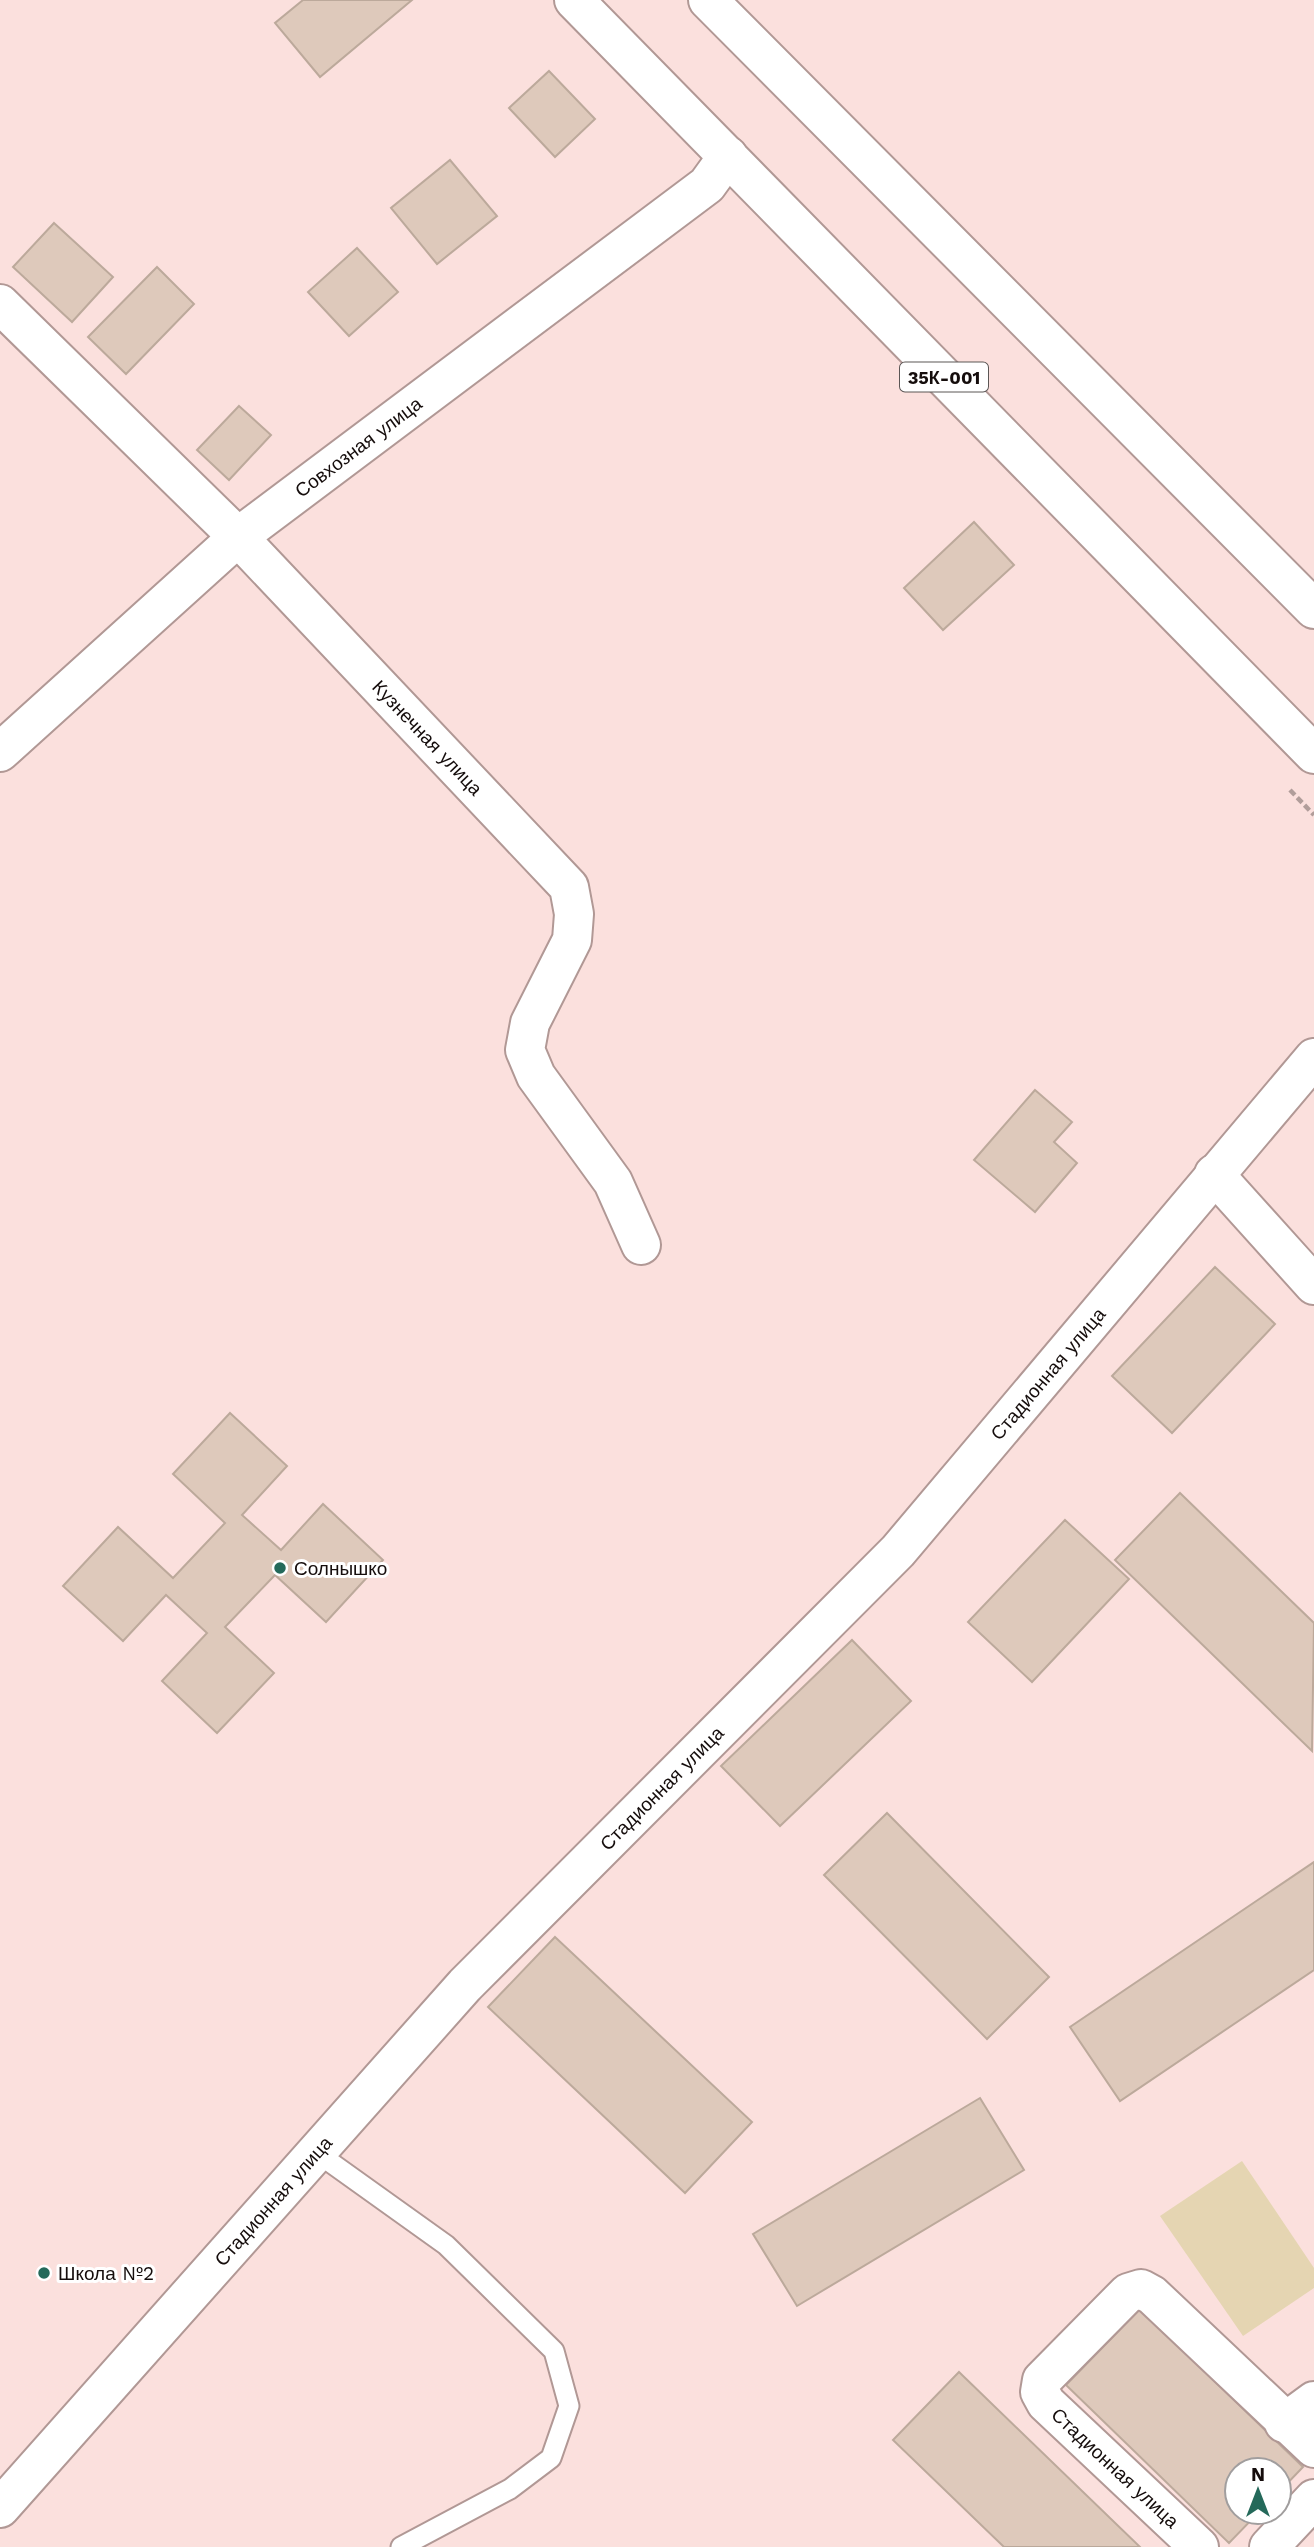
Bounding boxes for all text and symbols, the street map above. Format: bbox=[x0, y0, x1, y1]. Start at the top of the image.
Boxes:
road number: 35К-001 bbox=[900, 362, 988, 391]
street label: Совхозная улица bbox=[290, 391, 427, 502]
street label: Кузнечная улица bbox=[368, 675, 488, 800]
street label: Стадионная улица bbox=[985, 1303, 1110, 1444]
place label: Солнышко bbox=[294, 1557, 387, 1580]
marker: Солнышко bbox=[272, 1560, 288, 1576]
street label: Стадионная улица bbox=[595, 1721, 728, 1855]
street label: Стадионная улица bbox=[209, 2131, 337, 2270]
place label: Школа №2 bbox=[58, 2262, 154, 2285]
marker: Школа №2 bbox=[36, 2265, 52, 2281]
street label: Стадионная улица bbox=[1047, 2403, 1184, 2533]
north arrow bbox=[1223, 2456, 1293, 2526]
text: N bbox=[1251, 2463, 1265, 2486]

